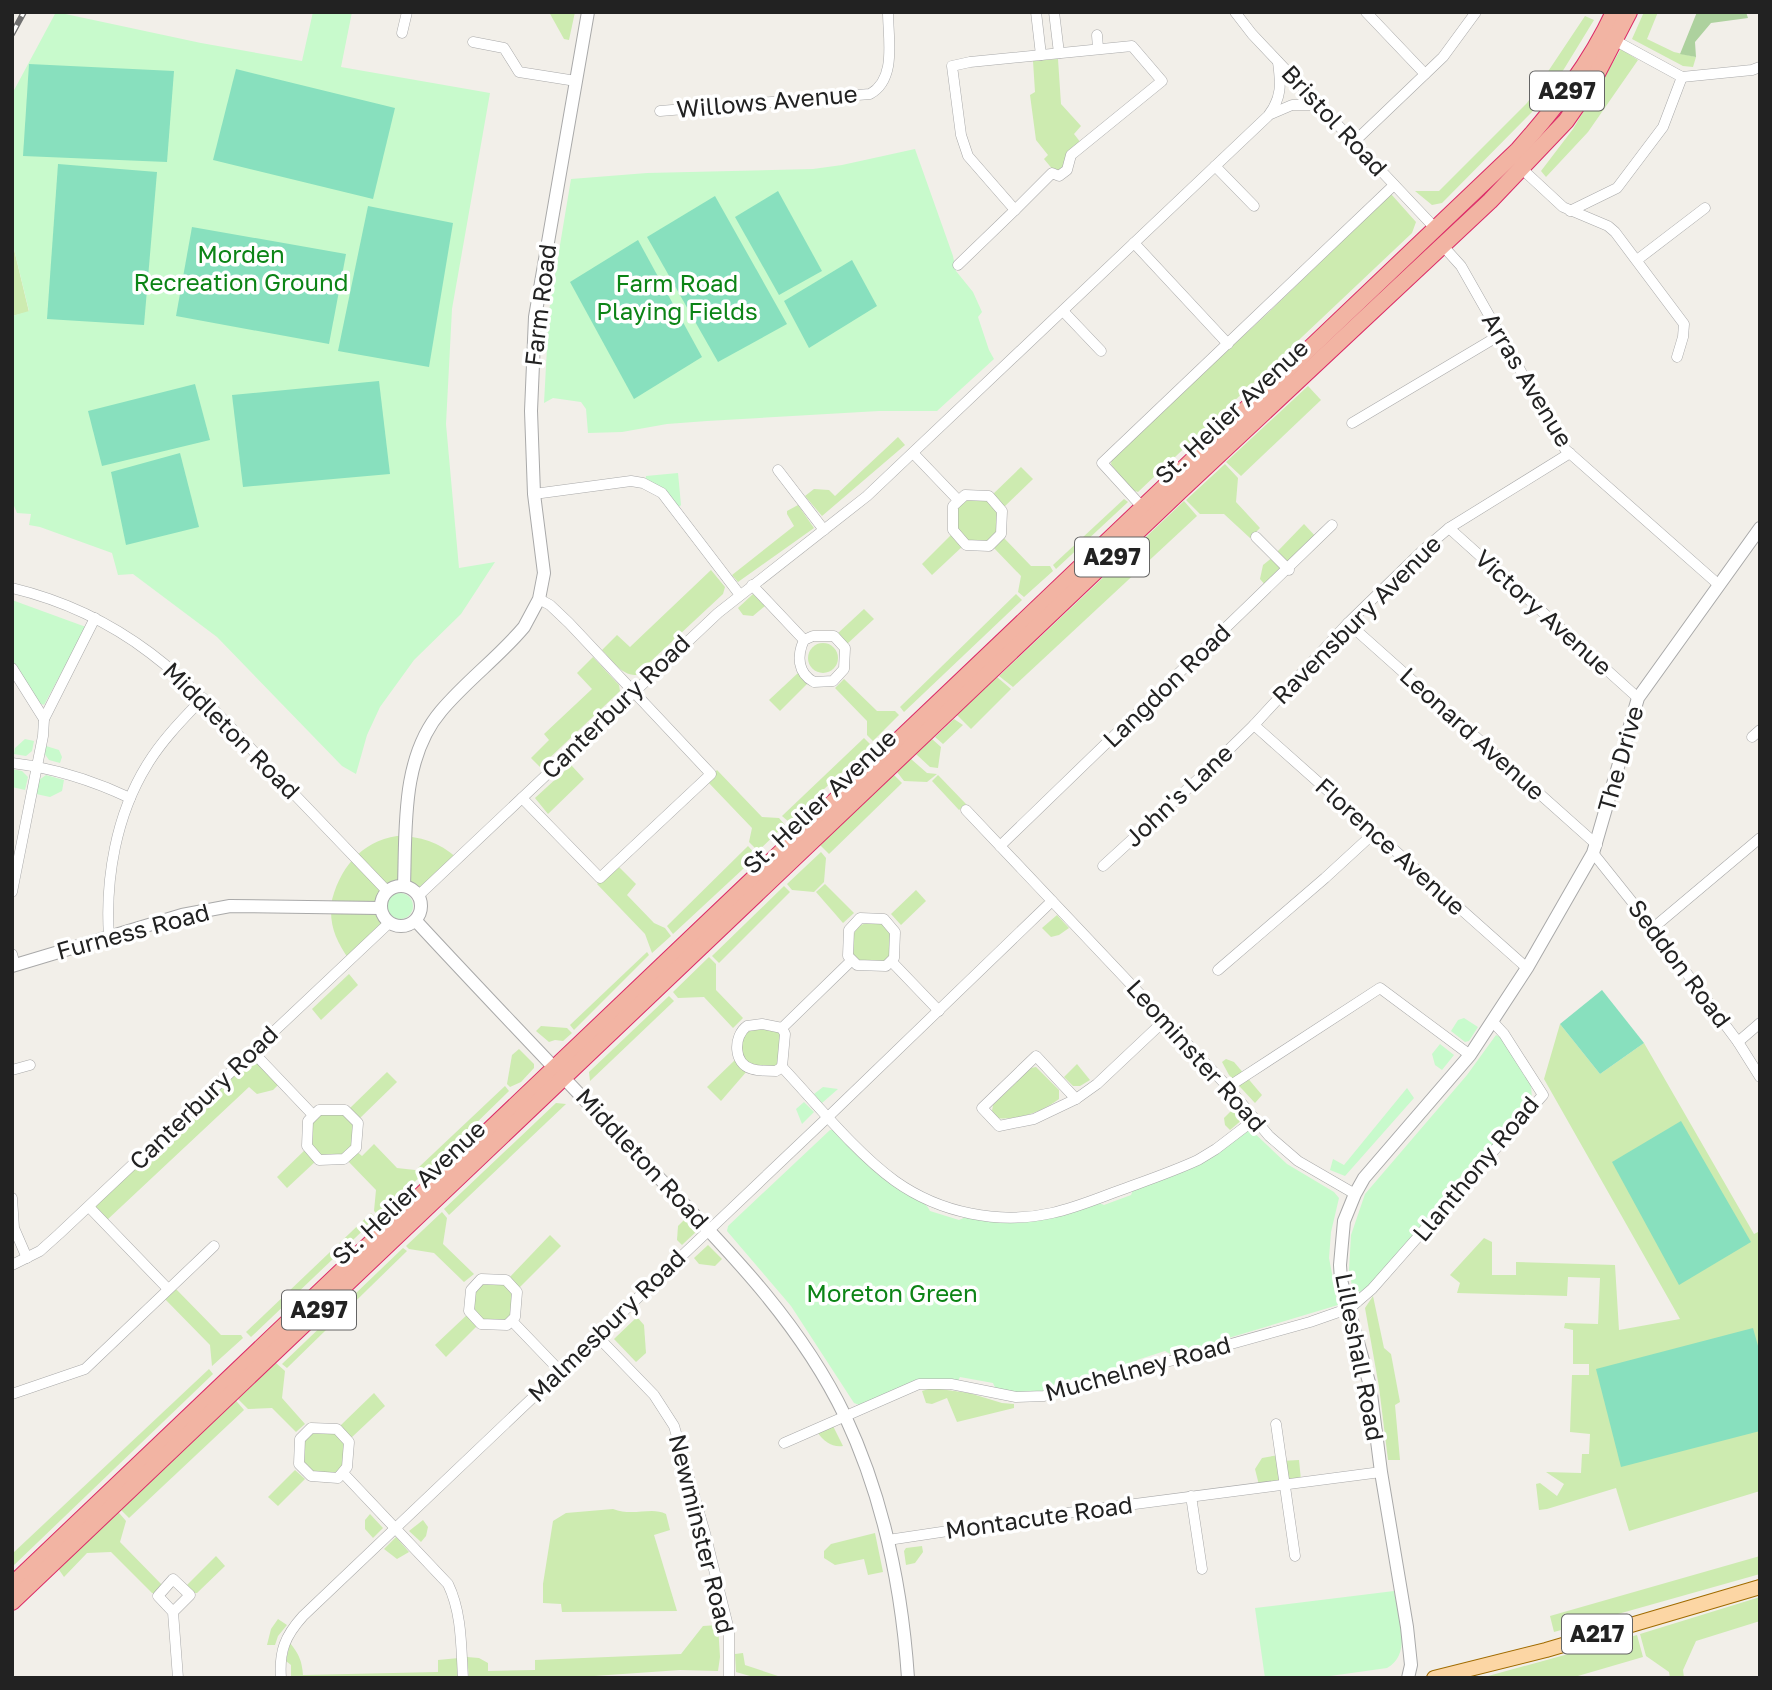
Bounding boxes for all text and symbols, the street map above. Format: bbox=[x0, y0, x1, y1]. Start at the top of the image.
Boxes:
street label: Bristol Road bbox=[1276, 58, 1394, 181]
road number: A297 bbox=[1530, 72, 1604, 110]
street label: Willows Avenue bbox=[675, 78, 859, 123]
park label: Morden Recreation Ground bbox=[133, 239, 349, 296]
street label: Farm Road bbox=[518, 242, 561, 368]
park label: Farm Road Playing Fields bbox=[596, 268, 758, 325]
street label: Arras Avenue bbox=[1477, 307, 1580, 452]
street label: St. Helier Avenue bbox=[1148, 333, 1314, 489]
street label: Ravensbury Avenue bbox=[1265, 528, 1446, 709]
road number: A297 bbox=[1075, 538, 1149, 576]
street label: Victory Avenue bbox=[1470, 543, 1618, 681]
street label: Langdon Road bbox=[1096, 617, 1236, 753]
street label: Canterbury Road bbox=[535, 628, 695, 784]
street label: Middleton Road bbox=[158, 656, 306, 804]
street label: Leonard Avenue bbox=[1395, 660, 1551, 805]
street label: The Drive bbox=[1591, 702, 1649, 815]
street label: St. Helier Avenue bbox=[736, 723, 902, 879]
street label: John's Lane bbox=[1118, 738, 1238, 852]
street label: Florence Avenue bbox=[1310, 771, 1472, 921]
street label: Seddon Road bbox=[1623, 893, 1738, 1033]
street label: Furness Road bbox=[53, 896, 212, 965]
street label: Leominster Road bbox=[1121, 973, 1273, 1137]
street label: Canterbury Road bbox=[123, 1019, 283, 1175]
street label: Middleton Road bbox=[571, 1082, 716, 1234]
street label: Llanthony Road bbox=[1406, 1090, 1544, 1246]
street label: St. Helier Avenue bbox=[325, 1114, 491, 1270]
street label: Malmesbury Road bbox=[521, 1242, 691, 1407]
street label: Lilleshall Road bbox=[1330, 1270, 1391, 1443]
park label: Moreton Green bbox=[806, 1278, 978, 1307]
road number: A297 bbox=[282, 1290, 356, 1330]
street label: Muchelney Road bbox=[1042, 1329, 1234, 1406]
street label: Newminster Road bbox=[664, 1431, 741, 1636]
street label: Montacute Road bbox=[943, 1489, 1134, 1544]
road number: A217 bbox=[1562, 1614, 1632, 1653]

